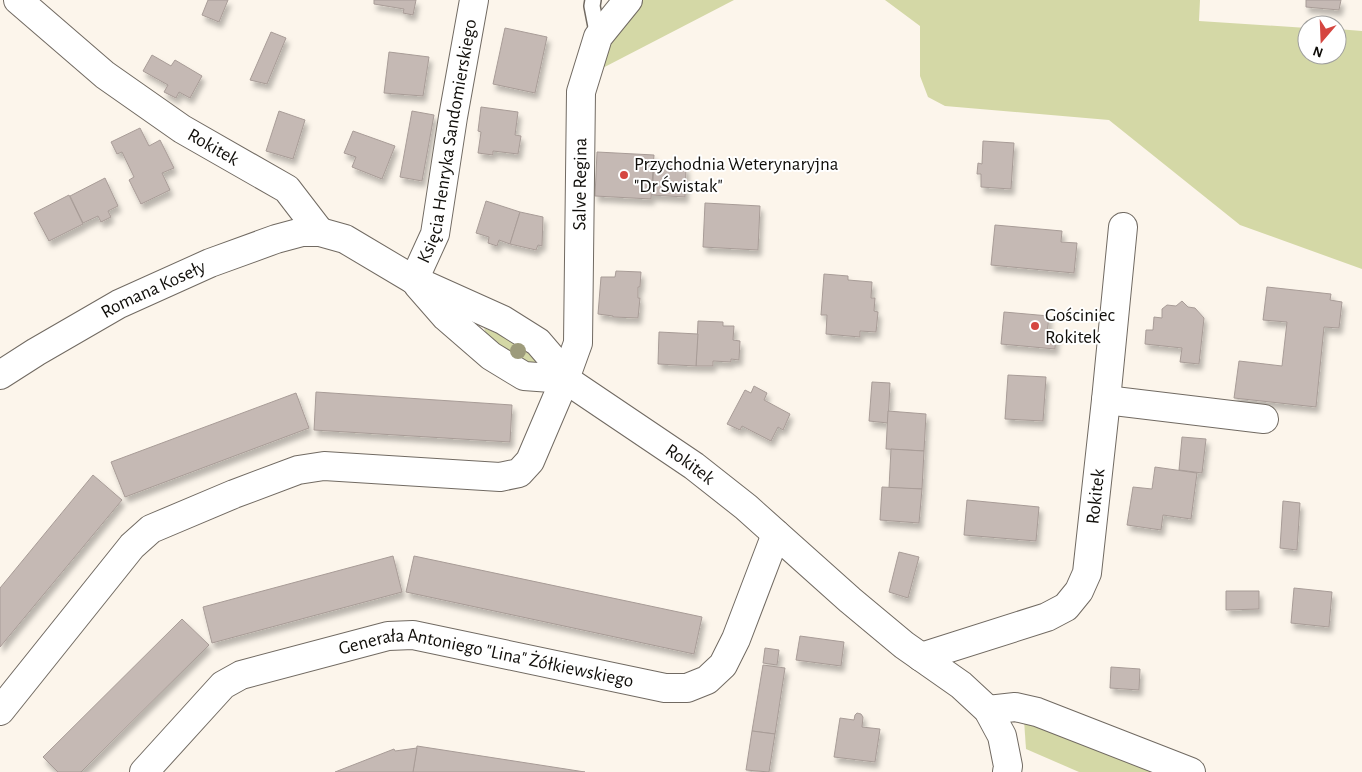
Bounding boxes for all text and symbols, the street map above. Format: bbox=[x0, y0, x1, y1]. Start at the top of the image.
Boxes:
north arrow bbox=[1297, 15, 1347, 65]
street label: Księcia Henryka Sandomierskiego bbox=[414, 18, 480, 266]
text: N bbox=[1311, 43, 1325, 60]
street label: Rokitek bbox=[184, 125, 243, 169]
street label: Salve Regina bbox=[570, 137, 590, 230]
place label: Przychodnia Weterynaryjna "Dr Świstak" bbox=[634, 155, 839, 196]
marker: Przychodnia Weterynaryjna "Dr Świstak" bbox=[618, 169, 630, 181]
street label: Romana Koseły bbox=[98, 257, 208, 322]
place label: Gościniec Rokitek bbox=[1045, 306, 1115, 347]
marker: Gościniec Rokitek bbox=[1029, 320, 1041, 332]
street label: Rokitek bbox=[662, 440, 719, 488]
street label: Rokitek bbox=[1083, 467, 1108, 525]
street label: Generała Antoniego "Lina" Żółkiewskiego bbox=[337, 625, 635, 691]

